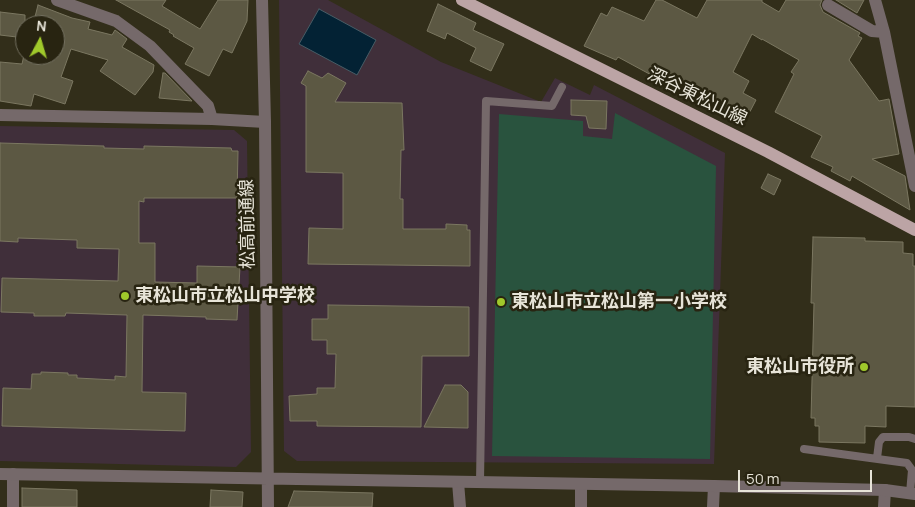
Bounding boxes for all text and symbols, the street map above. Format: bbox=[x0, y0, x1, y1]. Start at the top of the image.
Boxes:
north arrow bbox=[15, 15, 65, 65]
text: N bbox=[36, 16, 48, 36]
street label: 深谷東松山線 bbox=[644, 64, 750, 130]
street label: 松高前通線 bbox=[236, 179, 260, 269]
place label: 東松山市立松山中学校 bbox=[135, 285, 315, 307]
marker: 東松山市立松山中学校 bbox=[119, 290, 131, 302]
place label: 東松山市立松山第一小学校 bbox=[511, 291, 727, 313]
marker: 東松山市立松山第一小学校 bbox=[495, 296, 507, 308]
place label: 東松山市役所 bbox=[746, 356, 854, 378]
marker: 東松山市役所 bbox=[858, 361, 870, 373]
scale bar bbox=[740, 460, 874, 492]
text: 50 m bbox=[746, 468, 780, 489]

